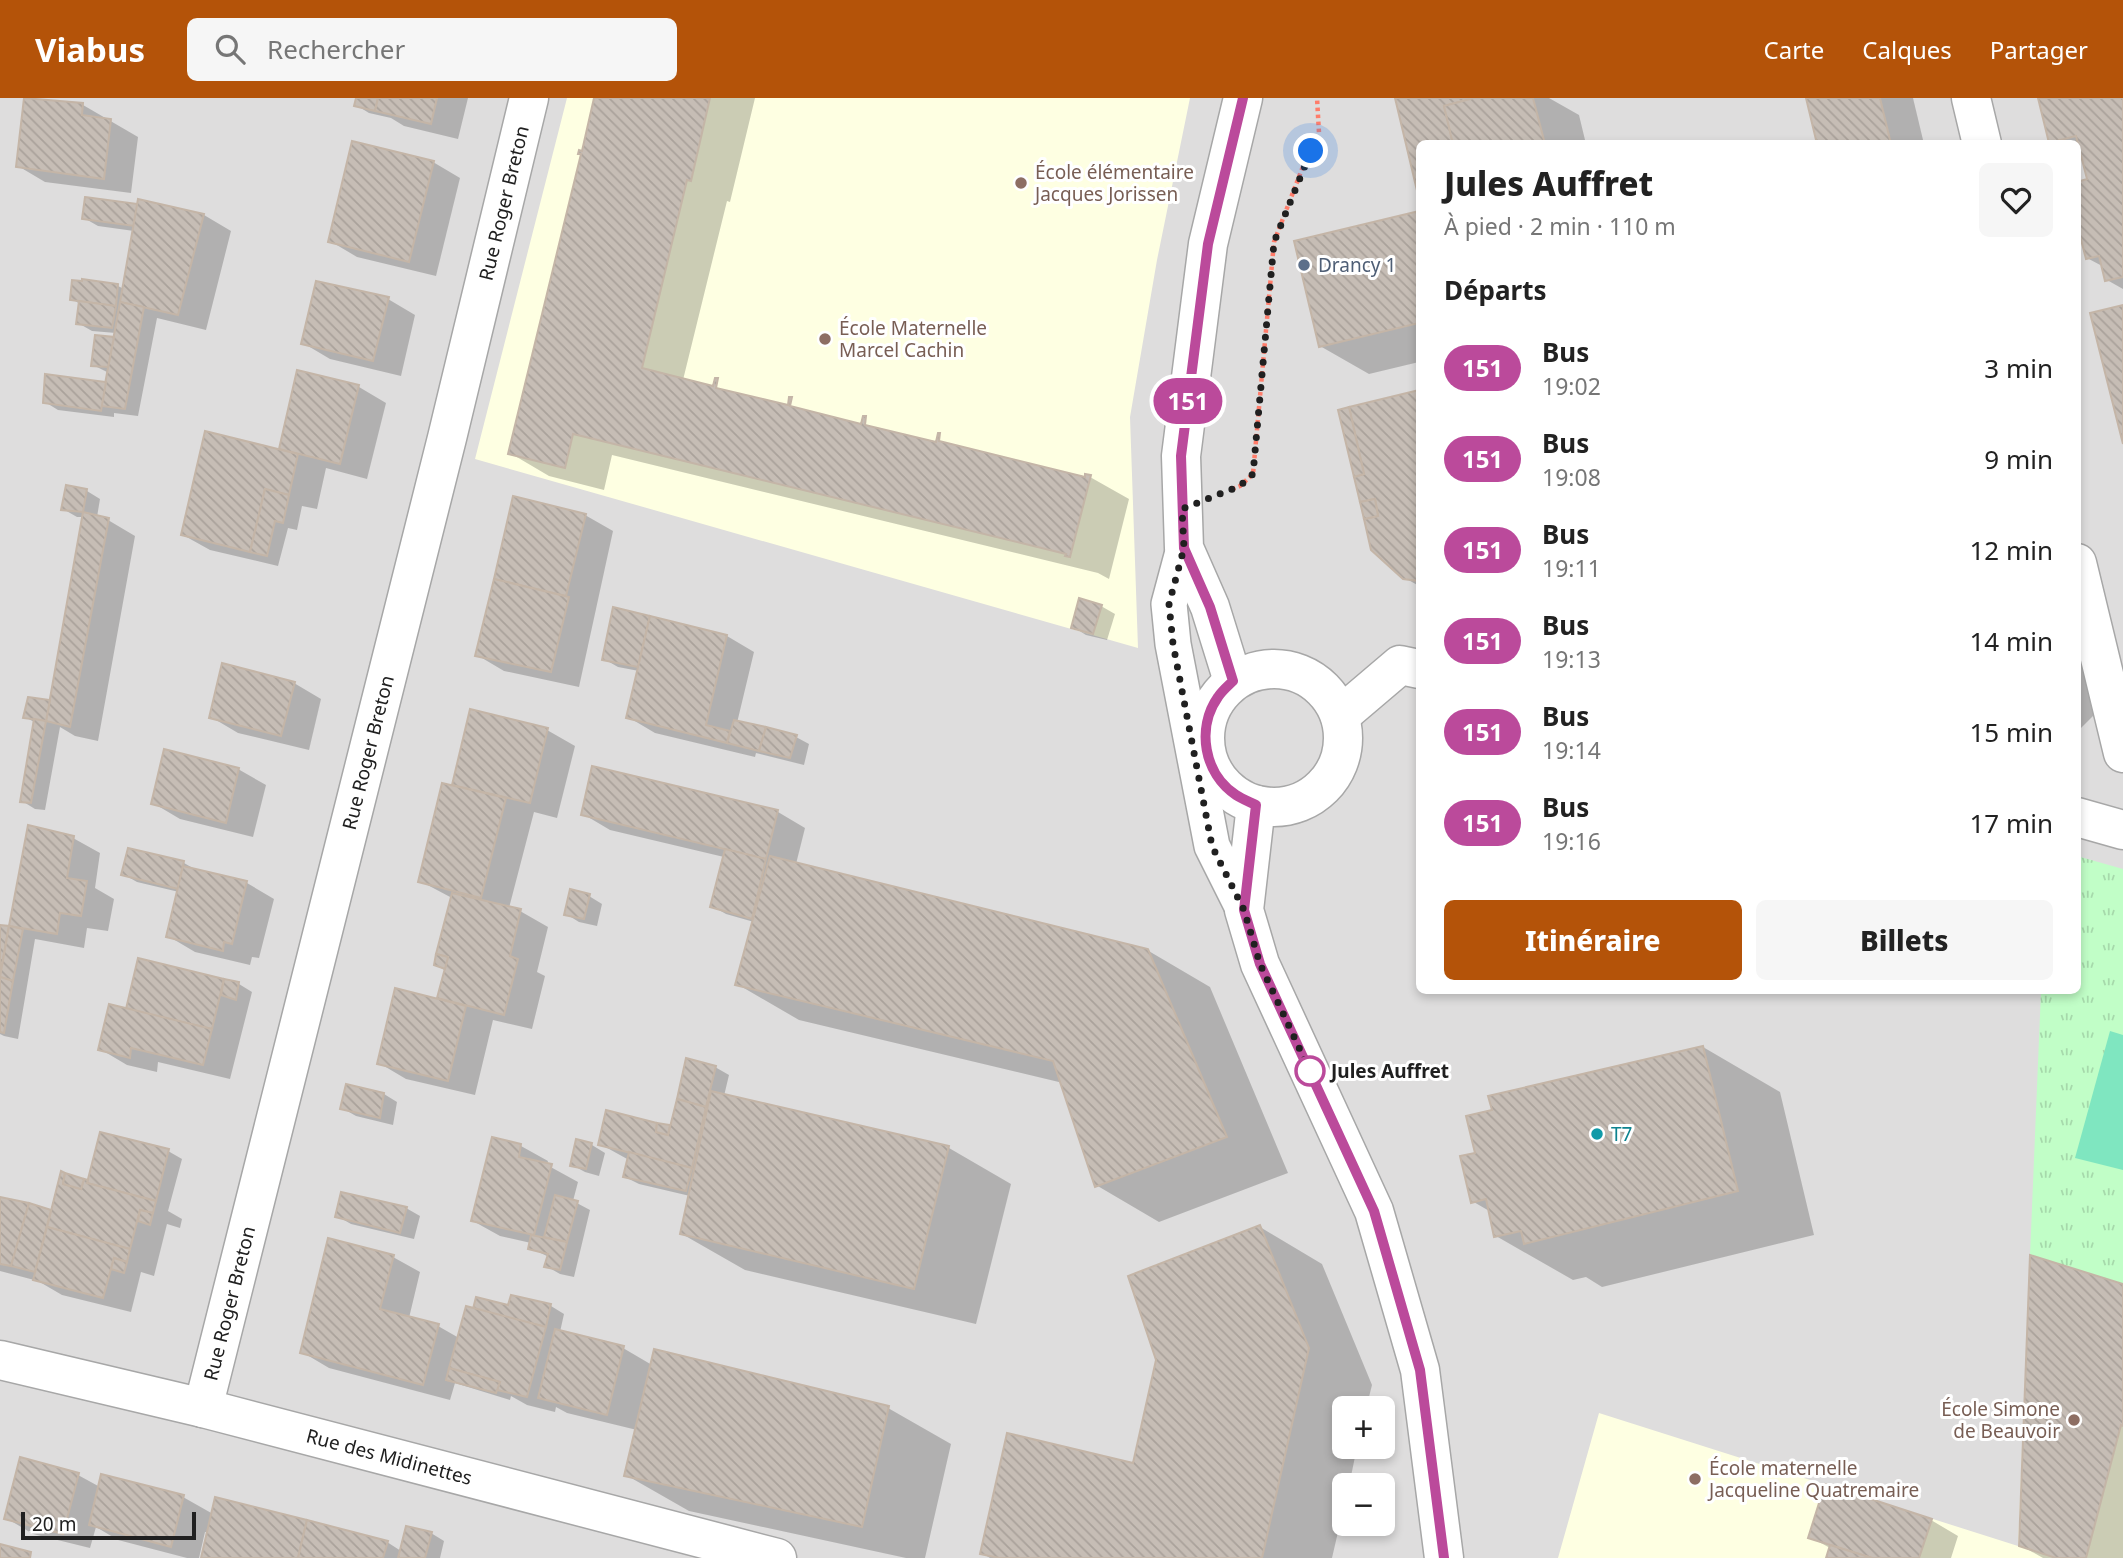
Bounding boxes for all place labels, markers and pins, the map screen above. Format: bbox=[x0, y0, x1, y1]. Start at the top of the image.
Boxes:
place label: École élémentaire Jacques Jorissen bbox=[1033, 159, 1194, 207]
marker: École élémentaire Jacques Jorissen bbox=[1013, 175, 1029, 191]
place label: Drancy 1 bbox=[1318, 252, 1396, 278]
marker: Drancy 1 bbox=[1296, 257, 1312, 273]
place label: École Maternelle Marcel Cachin bbox=[839, 315, 987, 363]
marker: École Maternelle Marcel Cachin bbox=[817, 331, 833, 347]
marker: Jules Auffret bbox=[1295, 1056, 1325, 1086]
place label: Jules Auffret bbox=[1329, 1058, 1449, 1084]
place label: T7 bbox=[1611, 1121, 1632, 1147]
marker: T7 bbox=[1589, 1126, 1605, 1142]
place label: École Simone de Beauvoir bbox=[1941, 1396, 2060, 1444]
marker: École Simone de Beauvoir bbox=[2066, 1412, 2082, 1428]
place label: École maternelle Jacqueline Quatremaire bbox=[1707, 1455, 1919, 1503]
marker: École maternelle Jacqueline Quatremaire bbox=[1687, 1471, 1703, 1487]

